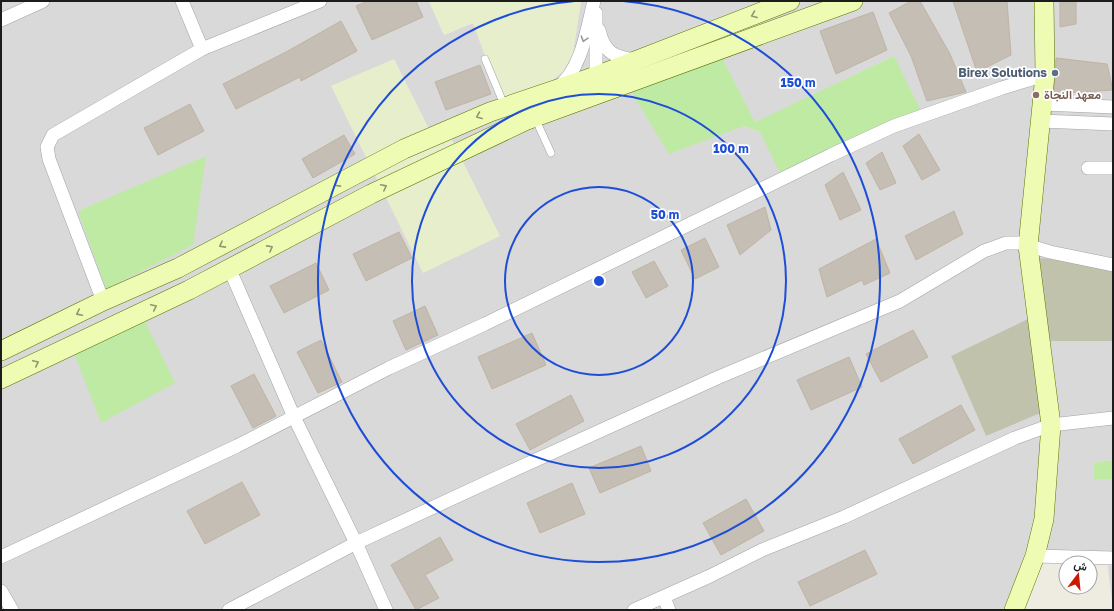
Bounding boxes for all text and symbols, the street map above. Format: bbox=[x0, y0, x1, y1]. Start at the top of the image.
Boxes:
one-way arrow bbox=[750, 10, 757, 18]
one-way arrow bbox=[580, 35, 589, 42]
place label: Birex Solutions bbox=[958, 65, 1047, 80]
marker: Birex Solutions bbox=[1050, 68, 1060, 78]
text: 150 m bbox=[781, 75, 815, 90]
place label: معهد النجاة bbox=[1044, 87, 1101, 103]
marker: معهد النجاة bbox=[1031, 90, 1041, 100]
one-way arrow bbox=[476, 112, 483, 120]
text: 100 m bbox=[713, 141, 749, 156]
one-way arrow bbox=[334, 179, 341, 187]
one-way arrow bbox=[380, 184, 388, 192]
text: 50 m bbox=[651, 207, 679, 222]
one-way arrow bbox=[219, 240, 226, 248]
one-way arrow bbox=[266, 245, 273, 253]
centre of rings bbox=[592, 274, 606, 288]
one-way arrow bbox=[149, 304, 157, 312]
one-way arrow bbox=[76, 308, 84, 316]
one-way arrow bbox=[33, 359, 40, 367]
north arrow bbox=[1058, 555, 1098, 595]
text: ش bbox=[1072, 557, 1089, 574]

